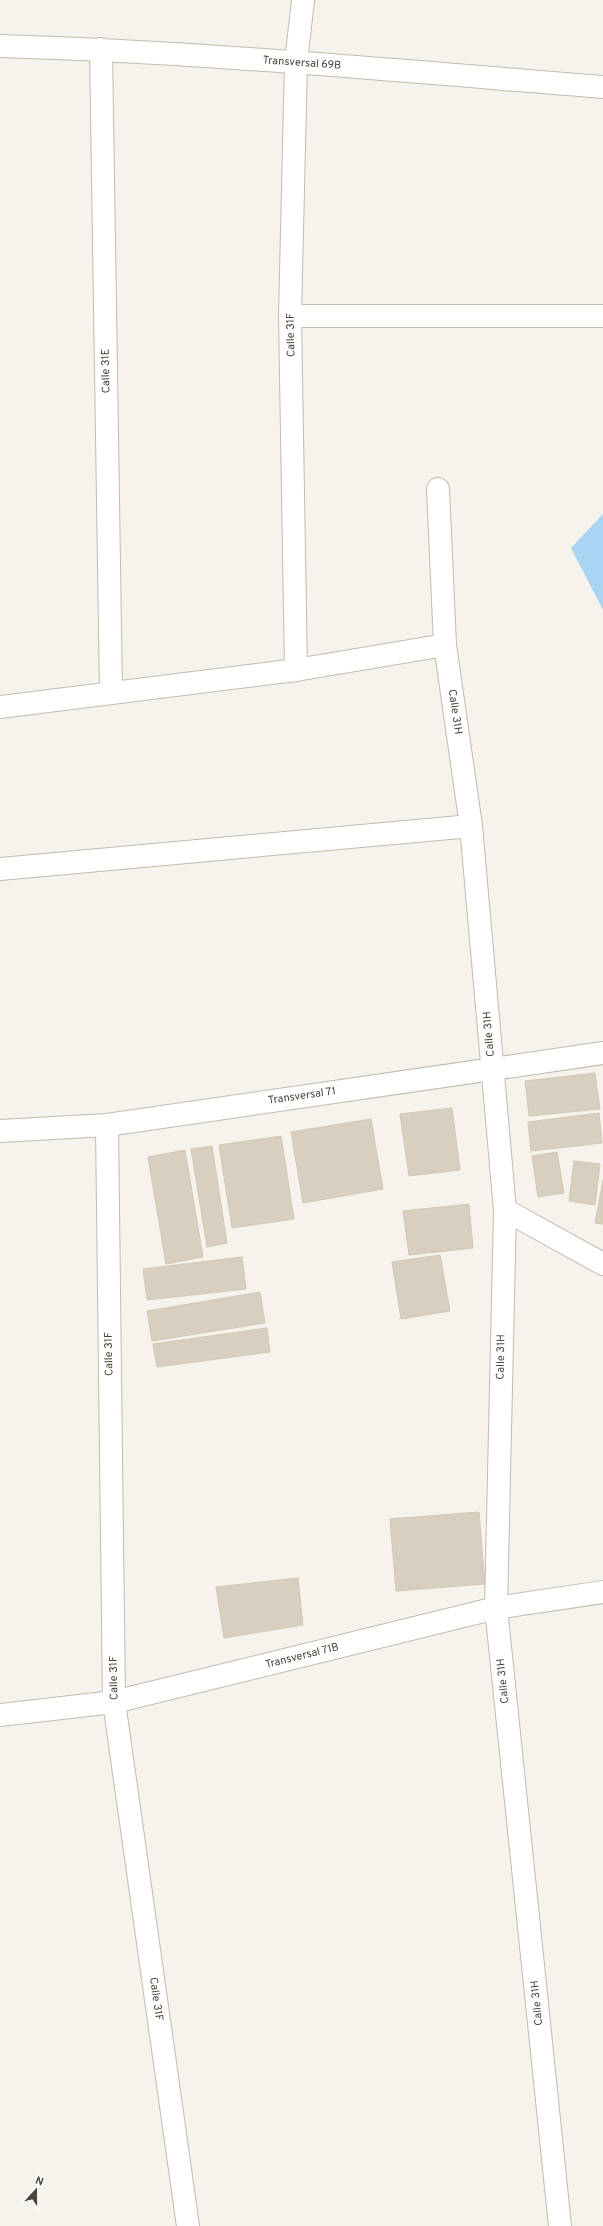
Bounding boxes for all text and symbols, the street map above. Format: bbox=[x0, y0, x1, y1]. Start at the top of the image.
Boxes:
street label: Transversal 69B bbox=[262, 53, 342, 73]
street label: Calle 31F bbox=[284, 313, 298, 357]
street label: Calle 31E bbox=[99, 349, 113, 393]
street label: Calle 31H bbox=[445, 688, 465, 736]
street label: Calle 31H bbox=[480, 1011, 498, 1057]
street label: Transversal 71 bbox=[267, 1084, 337, 1108]
street label: Calle 31F bbox=[102, 1332, 116, 1376]
street label: Calle 31H bbox=[494, 1334, 508, 1380]
street label: Transversal 71B bbox=[264, 1640, 340, 1672]
street label: Calle 31F bbox=[107, 1656, 121, 1700]
street label: Calle 31H bbox=[494, 1658, 512, 1704]
street label: Calle 31F bbox=[146, 1976, 166, 2022]
street label: Calle 31H bbox=[528, 1980, 546, 2026]
north arrow bbox=[16, 2170, 56, 2210]
text: N bbox=[33, 2174, 45, 2190]

